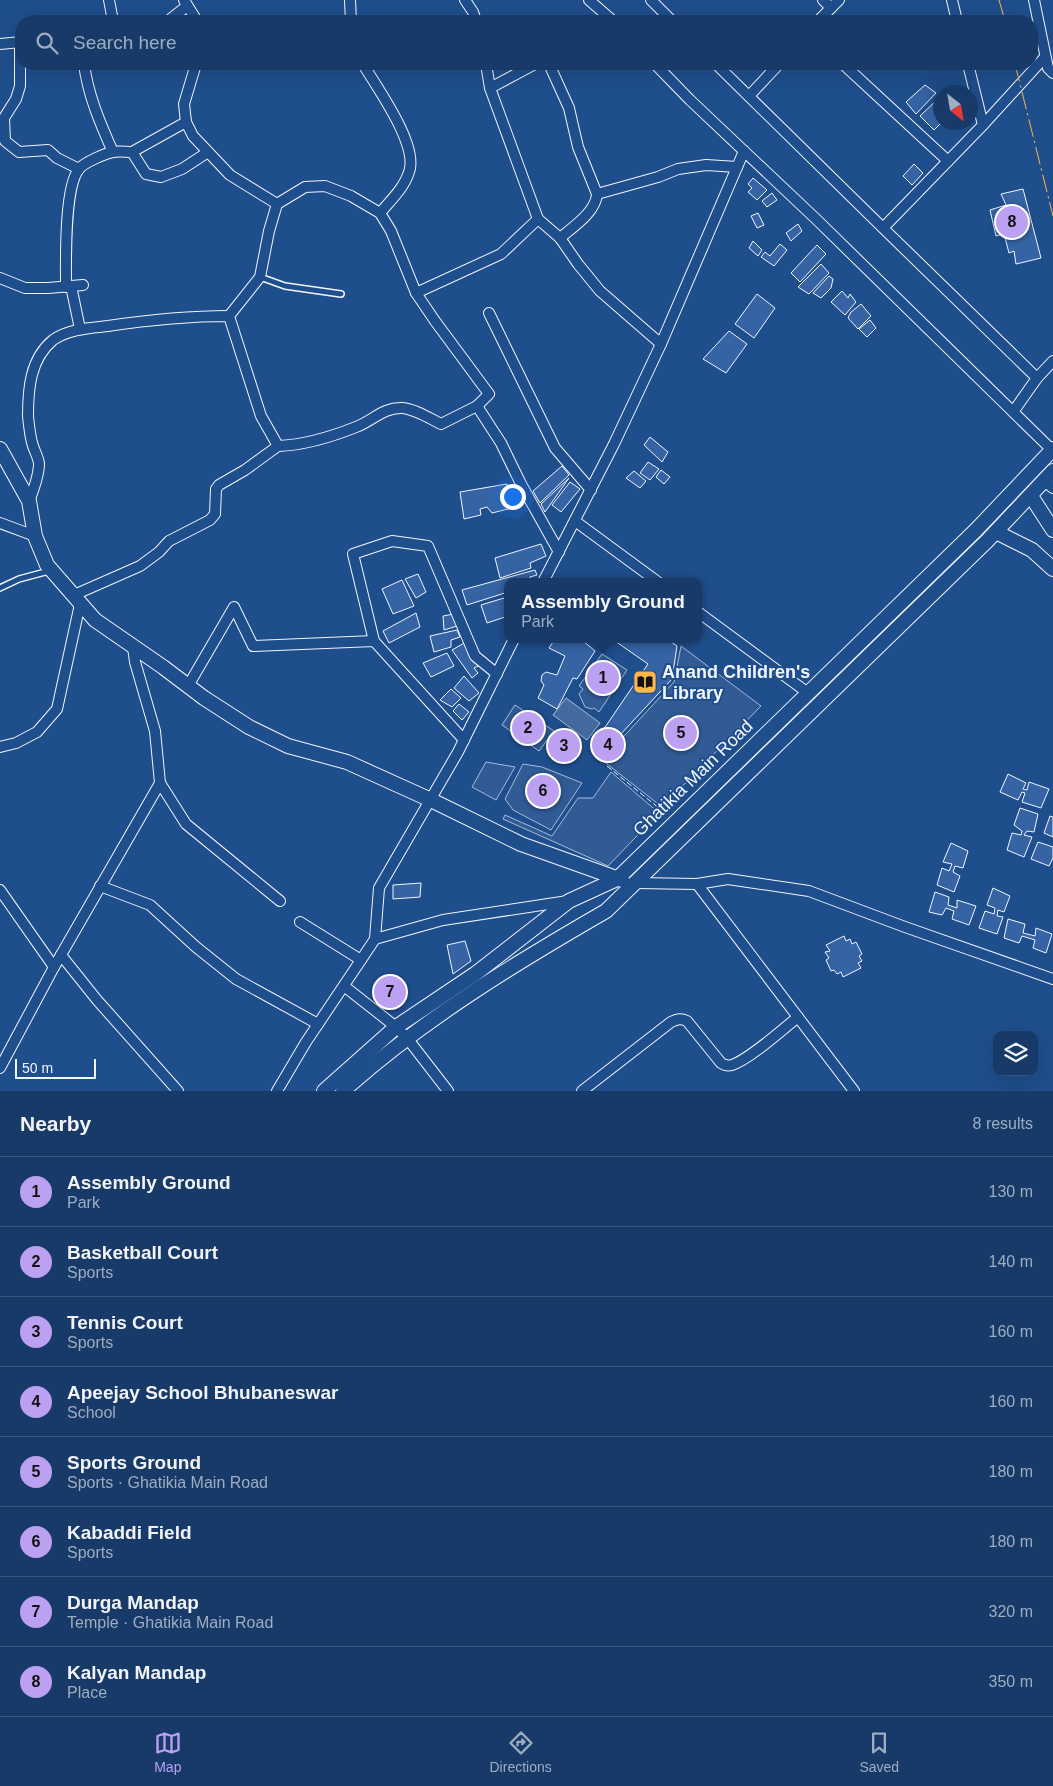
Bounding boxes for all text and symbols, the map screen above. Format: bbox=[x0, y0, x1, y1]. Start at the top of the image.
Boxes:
search box bbox=[15, 15, 1038, 70]
icon: search bbox=[33, 29, 61, 57]
text: Search here bbox=[73, 32, 177, 53]
north arrow bbox=[933, 85, 978, 130]
pin: 8 bbox=[996, 203, 1028, 241]
your location bbox=[500, 484, 526, 510]
popup bbox=[504, 578, 702, 643]
text: Assembly Ground bbox=[521, 591, 685, 612]
text: Park bbox=[521, 613, 554, 630]
pin: 1 bbox=[587, 659, 619, 697]
place label: Anand Children's Library bbox=[662, 662, 810, 703]
library icon: Anand Children's Library bbox=[632, 669, 658, 695]
pin: 2 bbox=[512, 709, 544, 747]
pin: 5 bbox=[665, 714, 697, 752]
street label: Ghatikia Main Road bbox=[629, 716, 757, 840]
pin: 4 bbox=[592, 726, 624, 764]
pin: 3 bbox=[548, 727, 580, 765]
pin: 6 bbox=[527, 772, 559, 810]
pin: 7 bbox=[374, 973, 406, 1011]
map controls bbox=[993, 1031, 1038, 1076]
button: layers bbox=[993, 1031, 1038, 1076]
scale bar bbox=[15, 1056, 96, 1079]
text: 50 m bbox=[22, 1060, 53, 1076]
text: Nearby bbox=[20, 1112, 91, 1135]
text: 8 results bbox=[973, 1115, 1033, 1132]
text: Assembly Ground bbox=[67, 1172, 231, 1193]
text: 1 bbox=[32, 1183, 40, 1200]
text: 130 m bbox=[989, 1183, 1033, 1200]
text: Park bbox=[67, 1194, 100, 1211]
text: Basketball Court bbox=[67, 1242, 218, 1263]
text: 2 bbox=[32, 1253, 40, 1270]
text: 140 m bbox=[989, 1253, 1033, 1270]
text: Sports bbox=[67, 1264, 113, 1281]
text: Tennis Court bbox=[67, 1312, 183, 1333]
text: 3 bbox=[32, 1323, 40, 1340]
text: 160 m bbox=[989, 1323, 1033, 1340]
text: Sports bbox=[67, 1334, 113, 1351]
text: Apeejay School Bhubaneswar bbox=[67, 1382, 338, 1403]
text: 4 bbox=[32, 1393, 40, 1410]
text: 160 m bbox=[989, 1393, 1033, 1410]
text: School bbox=[67, 1404, 116, 1421]
text: Sports Ground bbox=[67, 1452, 201, 1473]
text: 5 bbox=[32, 1463, 40, 1480]
text: 180 m bbox=[989, 1463, 1033, 1480]
text: Sports · Ghatikia Main Road bbox=[67, 1474, 268, 1491]
text: Kabaddi Field bbox=[67, 1522, 192, 1543]
text: 6 bbox=[32, 1533, 40, 1550]
text: 180 m bbox=[989, 1533, 1033, 1550]
text: Sports bbox=[67, 1544, 113, 1561]
text: Durga Mandap bbox=[67, 1592, 199, 1613]
text: 7 bbox=[32, 1603, 40, 1620]
text: 320 m bbox=[989, 1603, 1033, 1620]
text: Temple · Ghatikia Main Road bbox=[67, 1614, 273, 1631]
text: Kalyan Mandap bbox=[67, 1662, 206, 1683]
text: 8 bbox=[32, 1673, 40, 1690]
text: 350 m bbox=[989, 1673, 1033, 1690]
text: Place bbox=[67, 1684, 107, 1701]
tab: Map bbox=[154, 1729, 182, 1775]
tab: Directions bbox=[490, 1729, 552, 1775]
tab: Saved bbox=[859, 1729, 899, 1775]

